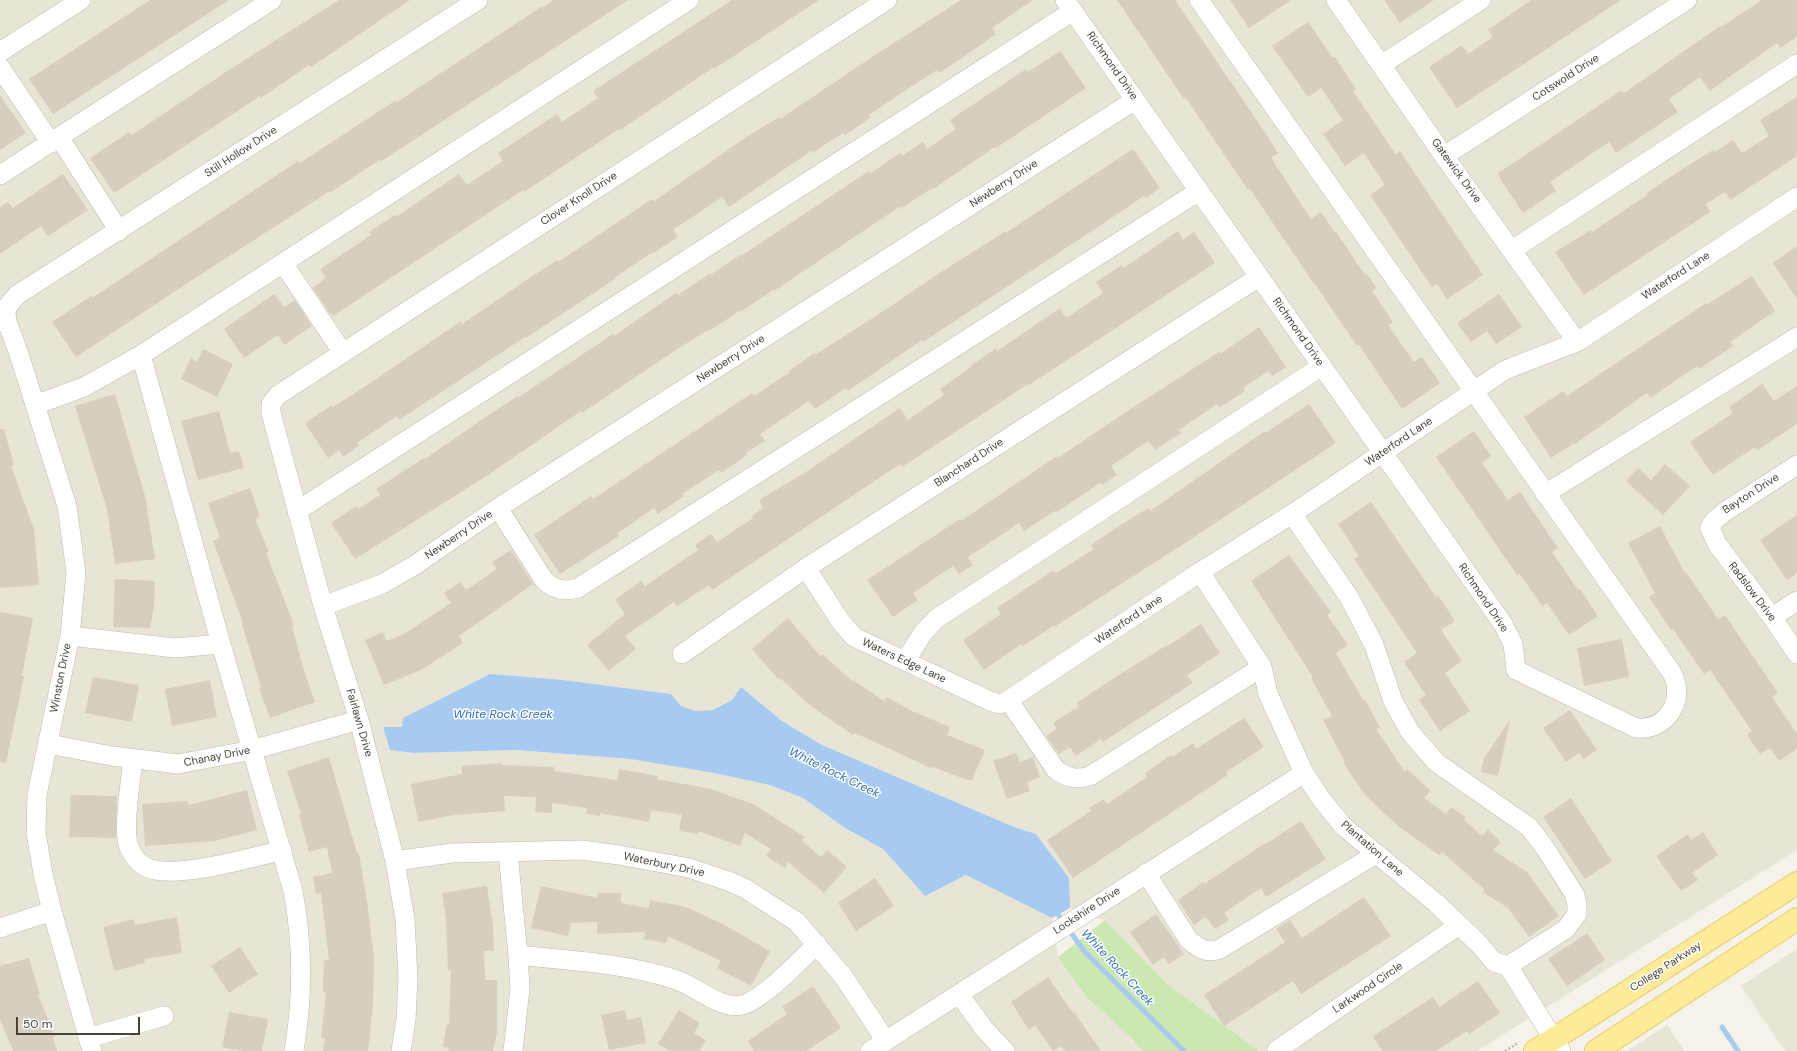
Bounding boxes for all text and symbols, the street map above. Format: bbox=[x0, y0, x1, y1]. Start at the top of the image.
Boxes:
street label: Richmond Drive bbox=[1084, 29, 1140, 103]
street label: Cotswold Drive bbox=[1530, 52, 1602, 104]
street label: Still Hollow Drive bbox=[202, 124, 280, 180]
street label: Gatewick Drive bbox=[1428, 136, 1484, 206]
street label: Newberry Drive bbox=[968, 157, 1040, 211]
street label: Clover Knoll Drive bbox=[538, 169, 620, 229]
street label: Waterford Lane bbox=[1639, 249, 1713, 303]
street label: Richmond Drive bbox=[1270, 295, 1326, 369]
street label: Newberry Drive bbox=[695, 332, 767, 386]
street label: Waterford Lane bbox=[1363, 415, 1435, 469]
street label: Blanchard Drive bbox=[932, 436, 1006, 490]
street label: Bayton Drive bbox=[1720, 471, 1782, 517]
street label: Newberry Drive bbox=[423, 508, 495, 562]
street label: Radslow Drive bbox=[1725, 560, 1779, 624]
street label: Richmond Drive bbox=[1455, 561, 1511, 635]
street label: Waterford Lane bbox=[1093, 593, 1165, 647]
street label: Waters Edge Lane bbox=[860, 636, 948, 686]
street label: Winston Drive bbox=[48, 642, 74, 714]
street label: Fairlawn Drive bbox=[343, 687, 375, 759]
water label: White Rock Creek bbox=[453, 708, 553, 722]
street label: Chanay Drive bbox=[183, 744, 251, 770]
water label: White Rock Creek bbox=[786, 745, 882, 801]
street label: Plantation Lane bbox=[1338, 818, 1406, 880]
street label: Waterbury Drive bbox=[622, 850, 706, 880]
street label: Lockshire Drive bbox=[1051, 884, 1123, 938]
water label: White Rock Creek bbox=[1078, 927, 1156, 1009]
street label: College Parkway bbox=[1628, 939, 1704, 995]
street label: Larkwood Circle bbox=[1330, 960, 1406, 1016]
scale bar bbox=[18, 1009, 142, 1035]
text: 50 m bbox=[23, 1016, 52, 1032]

